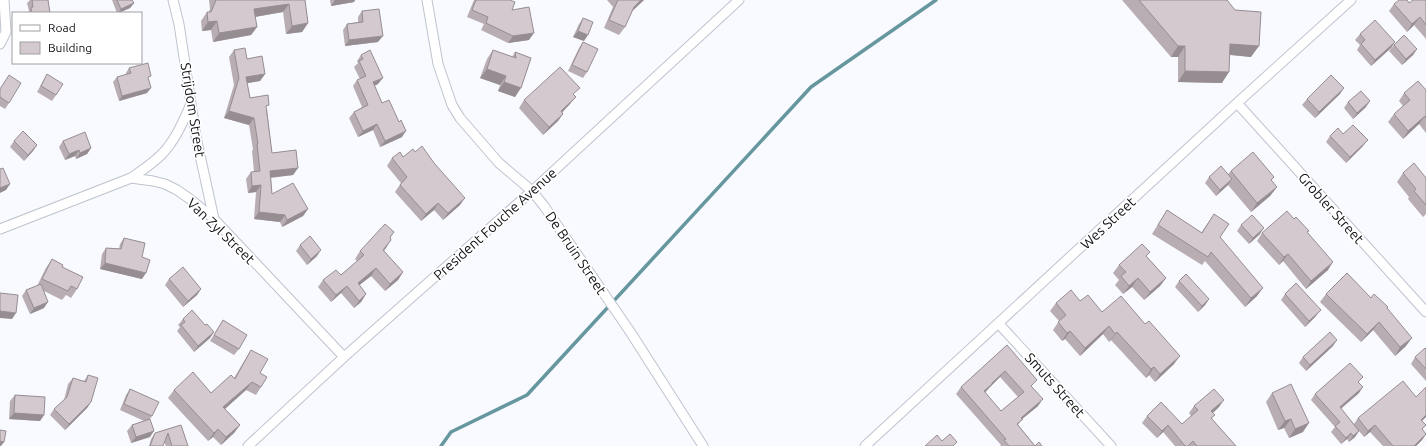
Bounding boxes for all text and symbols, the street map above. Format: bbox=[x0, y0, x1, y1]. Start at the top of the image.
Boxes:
legend bbox=[12, 12, 142, 64]
text: Road bbox=[48, 21, 76, 34]
text: Building bbox=[48, 41, 92, 54]
street label: Strijdom Street bbox=[178, 61, 208, 159]
street label: President Fouche Avenue bbox=[430, 165, 560, 283]
street label: Grobler Street bbox=[1295, 169, 1367, 247]
street label: Wes Street bbox=[1077, 193, 1139, 252]
street label: Van Zyl Street bbox=[184, 195, 258, 268]
street label: De Bruin Street bbox=[542, 208, 610, 298]
street label: Smuts Street bbox=[1022, 349, 1088, 421]

